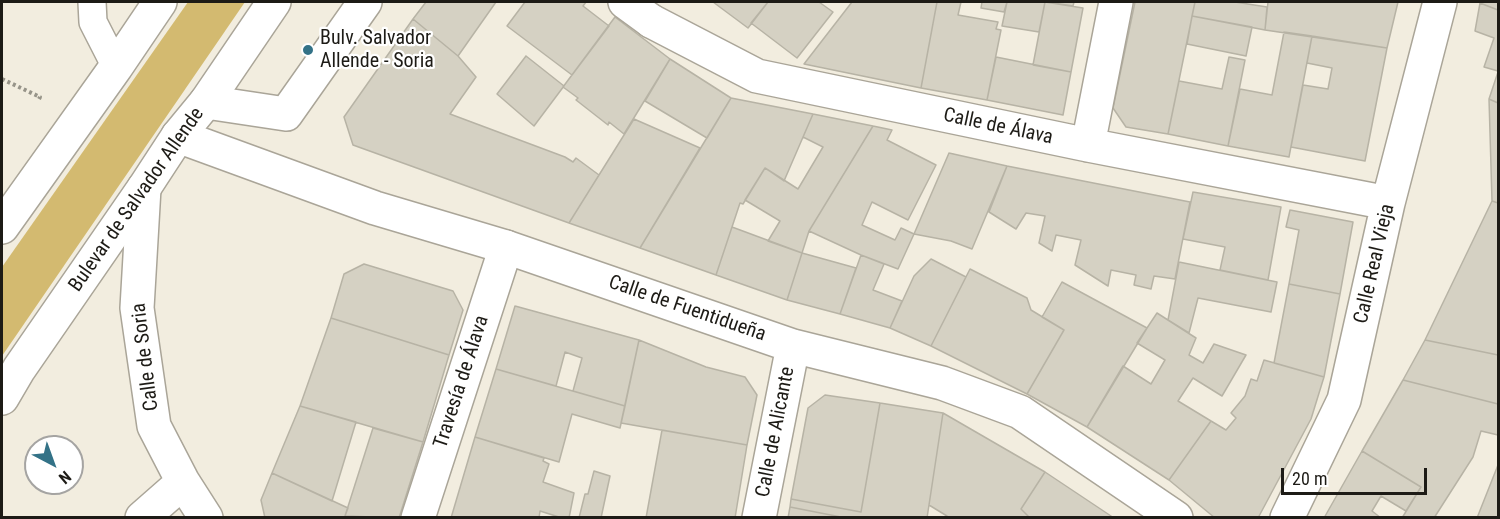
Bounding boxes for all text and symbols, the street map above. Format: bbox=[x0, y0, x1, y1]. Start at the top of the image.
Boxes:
place label: Bulv. Salvador Allende - Soria bbox=[320, 27, 434, 74]
marker: Bulv. Salvador Allende - Soria bbox=[301, 43, 315, 57]
street label: Bulevar de Salvador Allende bbox=[64, 103, 210, 297]
street label: Calle de Álava bbox=[941, 104, 1055, 150]
street label: Calle Real Vieja bbox=[1350, 202, 1400, 326]
street label: Calle de Fuentidueña bbox=[605, 271, 769, 347]
street label: Calle de Soria bbox=[127, 302, 165, 412]
street label: Travesía de Álava bbox=[429, 313, 495, 451]
street label: Calle de Alicante bbox=[752, 365, 800, 499]
north arrow bbox=[24, 435, 84, 495]
scale bar bbox=[1284, 456, 1430, 494]
text: N bbox=[55, 467, 75, 488]
text: 20 m bbox=[1292, 468, 1327, 489]

